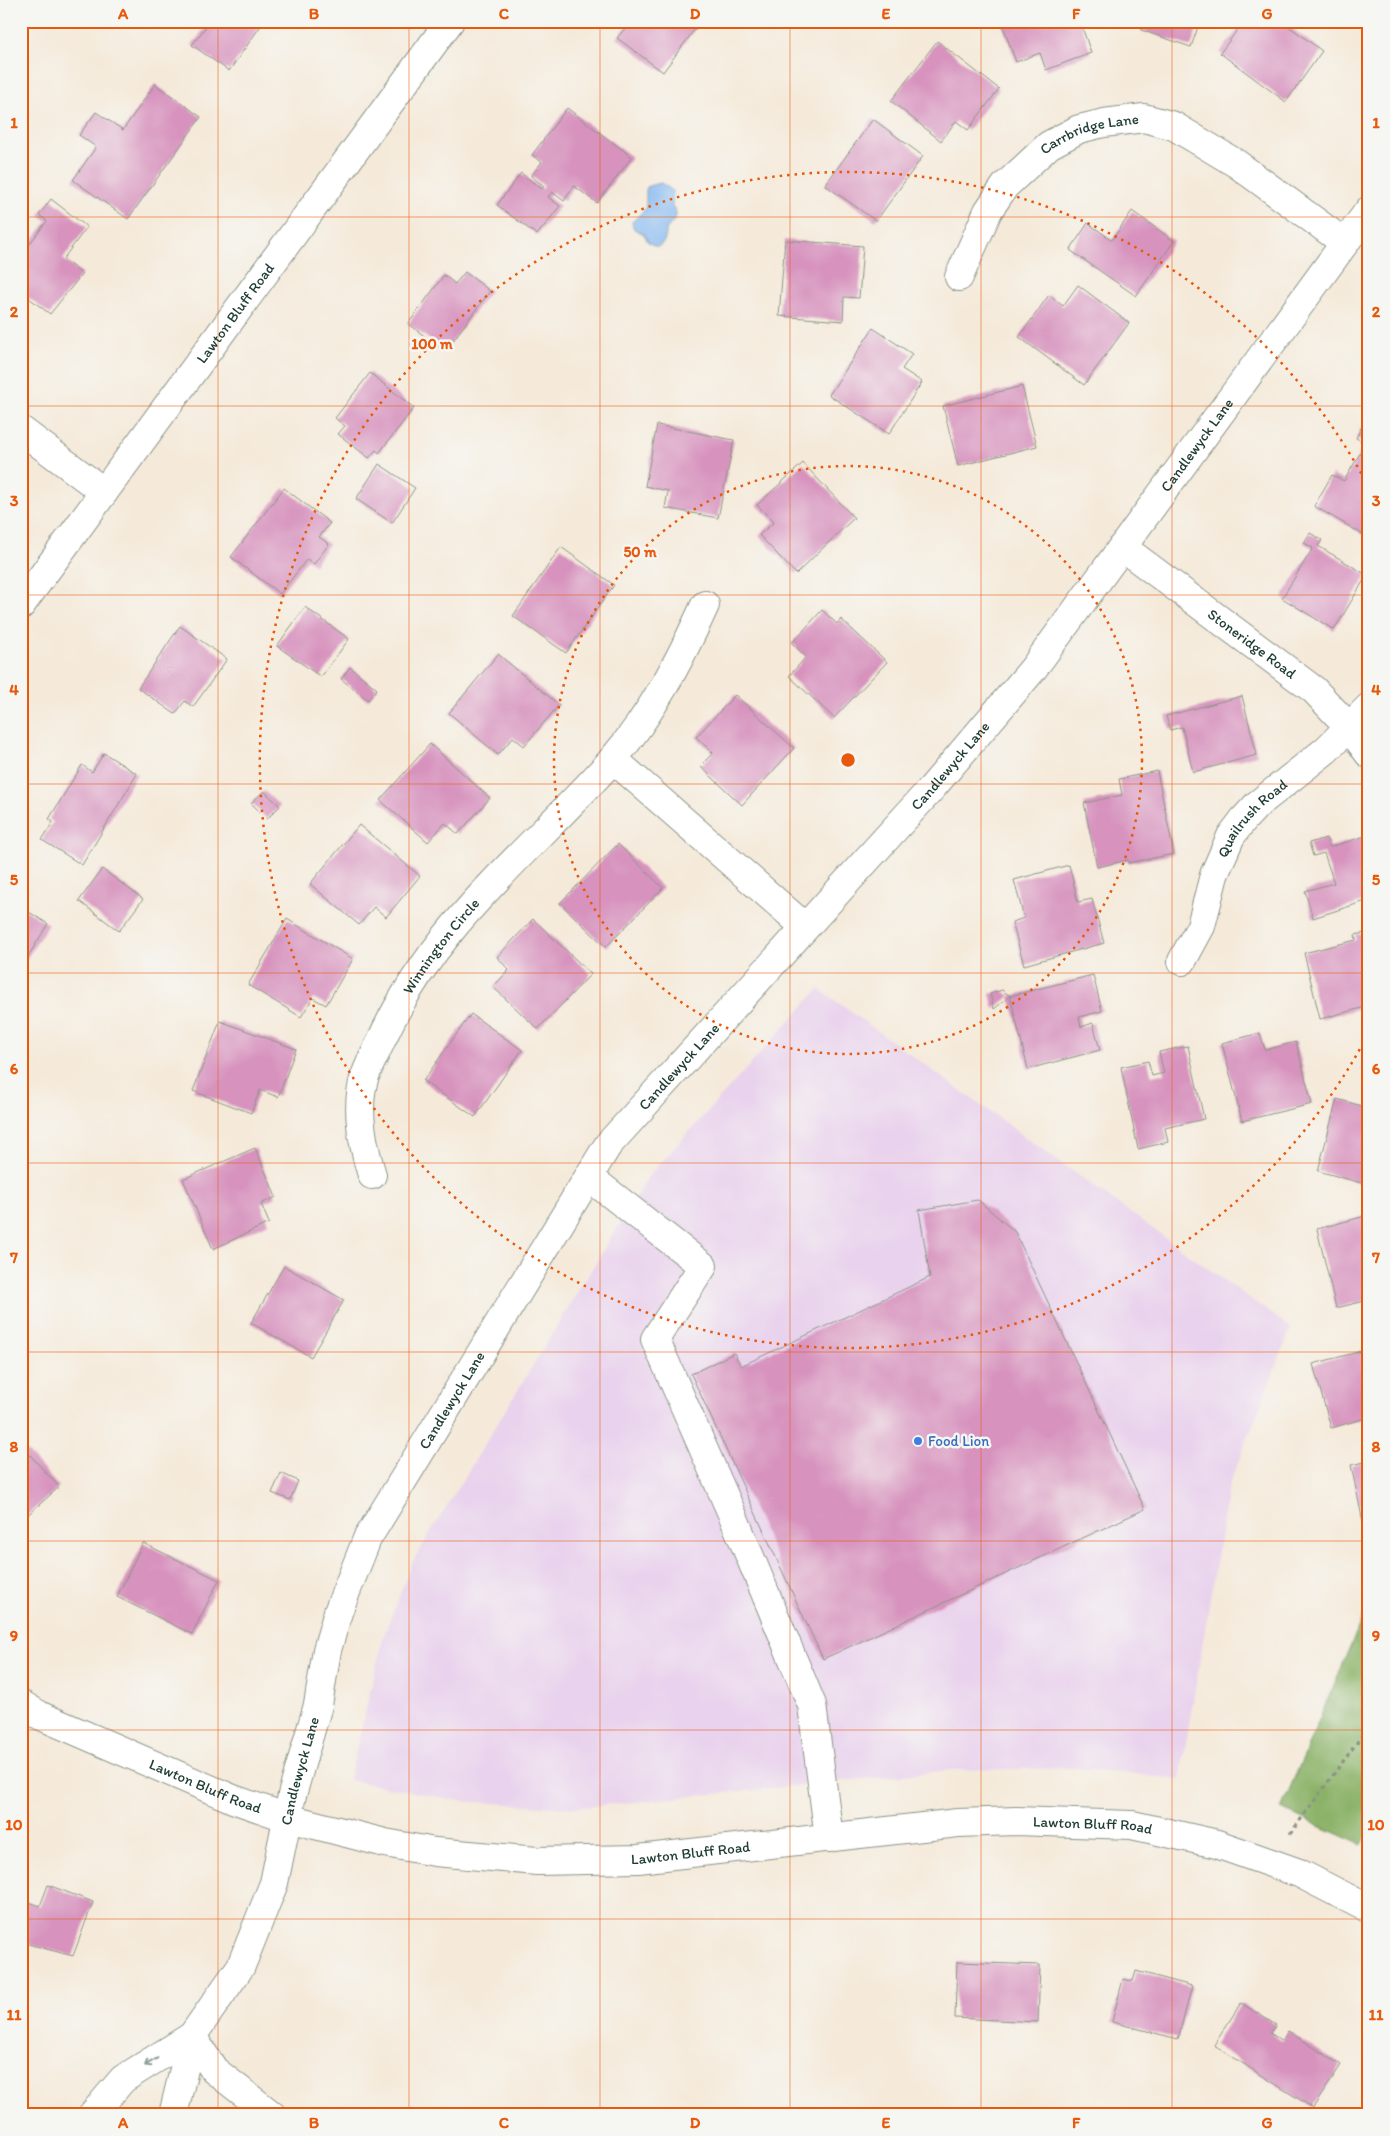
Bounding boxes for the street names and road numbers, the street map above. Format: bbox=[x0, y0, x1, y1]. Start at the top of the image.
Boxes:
street label: Carrbridge Lane bbox=[1036, 110, 1140, 158]
street label: Lawton Bluff Road bbox=[193, 259, 279, 367]
street label: Candlewyck Lane bbox=[1157, 395, 1237, 495]
street label: Stoneridge Road bbox=[1204, 605, 1300, 683]
street label: Candlewyck Lane bbox=[907, 718, 993, 814]
street label: Quailrush Road bbox=[1214, 775, 1291, 860]
street label: Winnington Circle bbox=[399, 894, 483, 997]
street label: Candlewyck Lane bbox=[635, 1019, 723, 1114]
street label: Candlewyck Lane bbox=[415, 1348, 489, 1452]
street label: Candlewyck Lane bbox=[277, 1715, 323, 1827]
street label: Lawton Bluff Road bbox=[146, 1755, 265, 1817]
street label: Lawton Bluff Road bbox=[1033, 1813, 1155, 1838]
street label: Lawton Bluff Road bbox=[631, 1837, 752, 1868]

